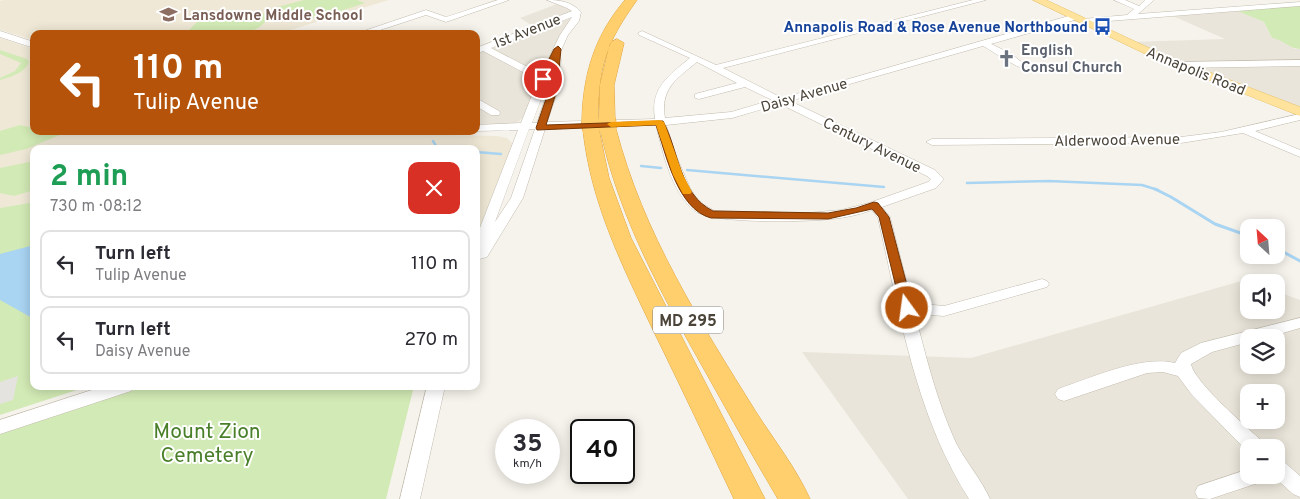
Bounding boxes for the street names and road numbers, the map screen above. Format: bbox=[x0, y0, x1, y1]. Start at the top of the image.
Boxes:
street label: 1st Avenue bbox=[491, 11, 564, 54]
street label: Annapolis Road bbox=[1143, 44, 1248, 101]
street label: Daisy Avenue bbox=[759, 75, 850, 118]
street label: Century Avenue bbox=[819, 114, 924, 178]
street label: Alderwood Avenue bbox=[1054, 131, 1180, 152]
road number: MD 295 bbox=[653, 306, 723, 334]

